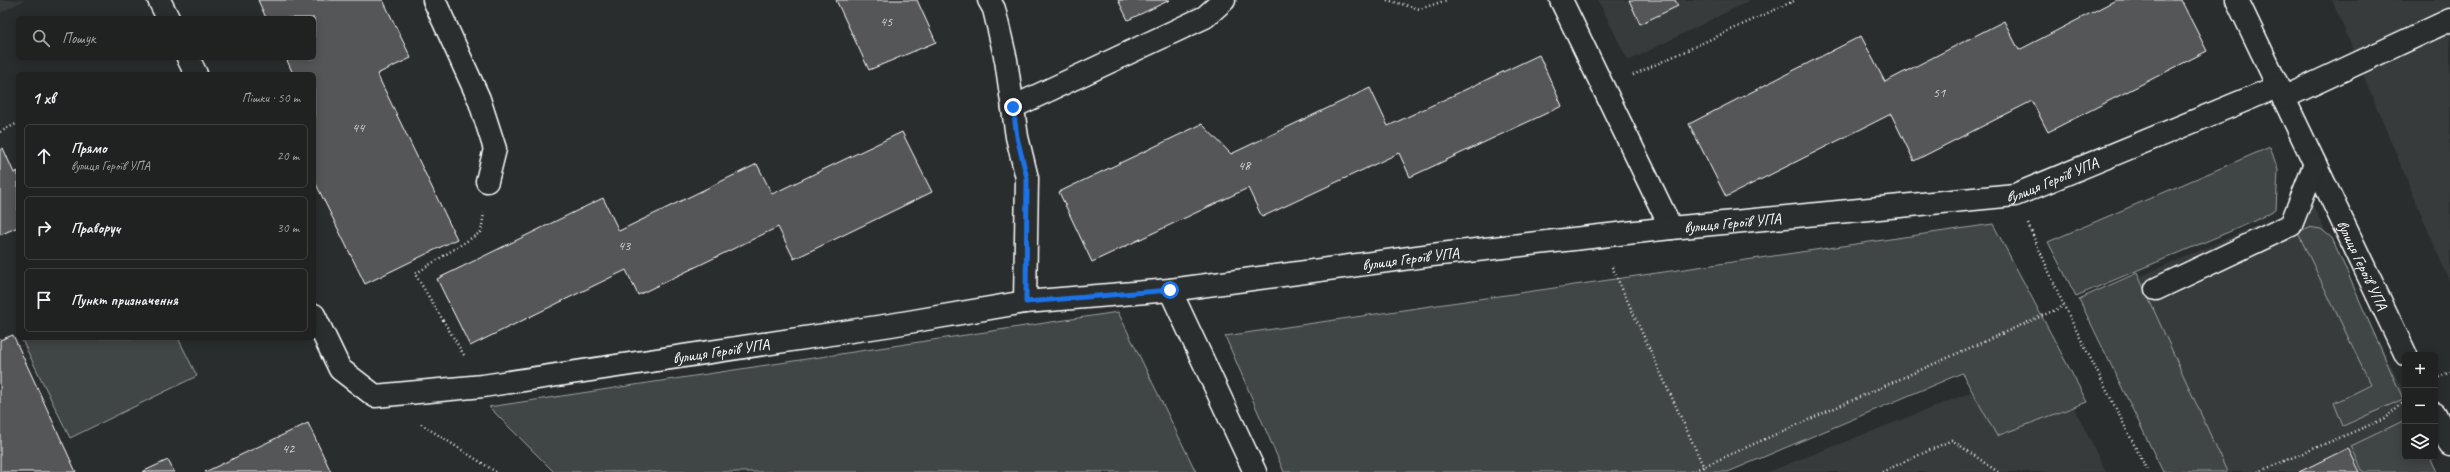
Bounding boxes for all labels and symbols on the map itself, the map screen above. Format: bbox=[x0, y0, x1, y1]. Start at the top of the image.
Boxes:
house number: 45 bbox=[880, 13, 893, 30]
house number: 51 bbox=[1933, 84, 1946, 101]
route end bbox=[1004, 98, 1022, 116]
house number: 44 bbox=[352, 119, 366, 136]
street label: вулиця Героїв УПА bbox=[2005, 153, 2102, 207]
house number: 48 bbox=[1238, 157, 1252, 174]
street label: вулиця Героїв УПА bbox=[1683, 208, 1783, 238]
street label: вулиця Героїв УПА bbox=[2332, 217, 2392, 314]
house number: 43 bbox=[618, 237, 632, 254]
street label: вулиця Героїв УПА bbox=[1361, 243, 1461, 275]
route start bbox=[1161, 281, 1179, 299]
street label: вулиця Героїв УПА bbox=[671, 334, 771, 369]
house number: 42 bbox=[282, 440, 296, 457]

